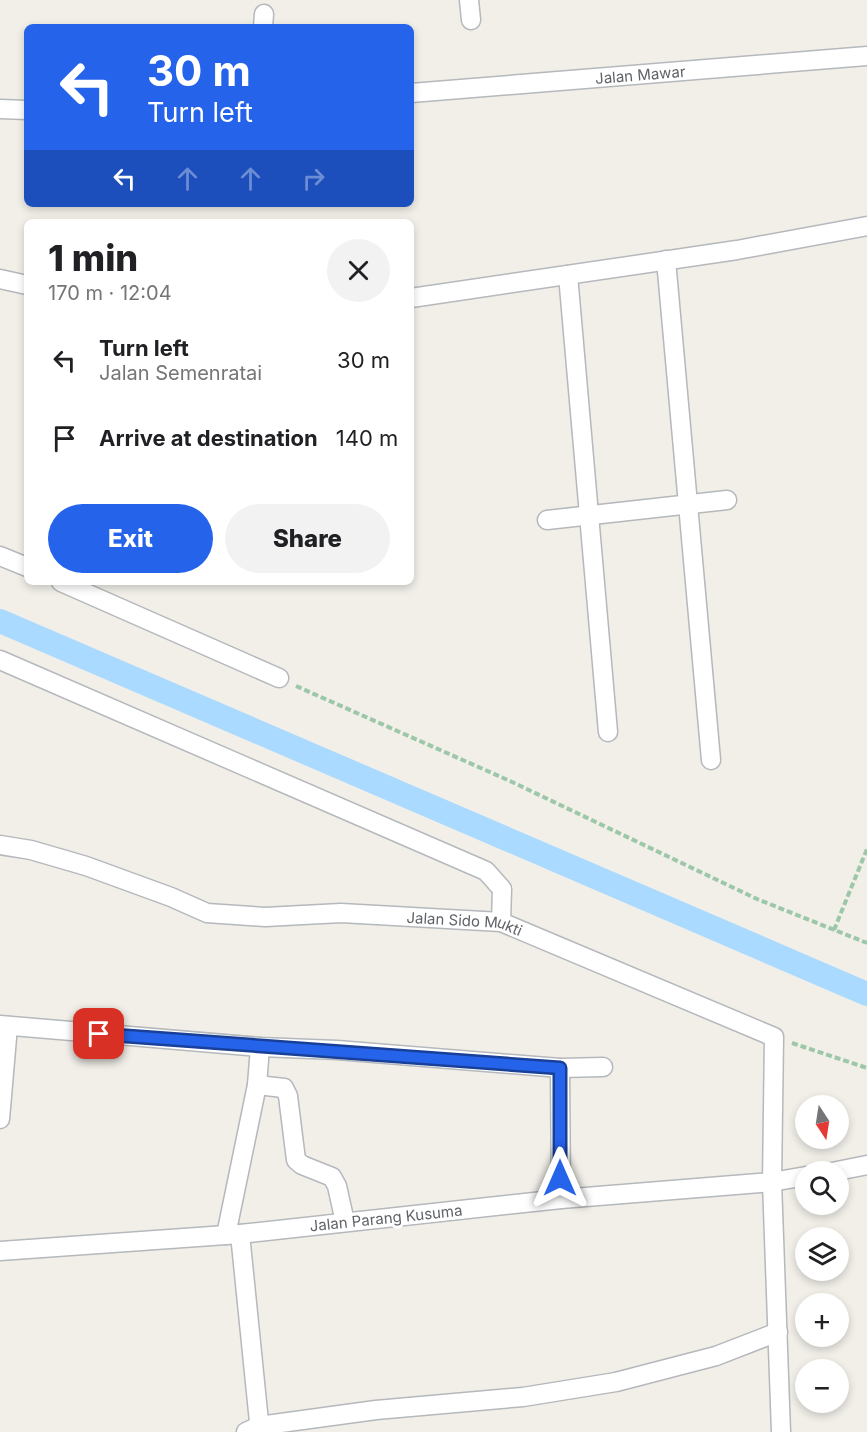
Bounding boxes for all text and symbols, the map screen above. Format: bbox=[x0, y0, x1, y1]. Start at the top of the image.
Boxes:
text: 30 m bbox=[147, 45, 251, 96]
icon: left bbox=[48, 48, 126, 126]
street label: Jalan Mawar bbox=[594, 61, 686, 88]
text: Turn left bbox=[147, 96, 253, 129]
icon: left bbox=[108, 162, 141, 195]
icon: ahead bbox=[171, 162, 204, 195]
icon: ahead bbox=[234, 162, 267, 195]
icon: right bbox=[297, 162, 330, 195]
text: 1 min bbox=[48, 236, 138, 280]
button: close bbox=[327, 239, 390, 302]
text: 170 m · 12:04 bbox=[48, 281, 172, 305]
text: Turn left bbox=[99, 335, 189, 361]
icon: left bbox=[48, 344, 81, 377]
text: 30 m bbox=[337, 347, 390, 373]
text: Jalan Semenratai bbox=[99, 361, 262, 385]
icon: arrive bbox=[48, 422, 81, 455]
text: Arrive at destination bbox=[99, 425, 318, 451]
text: 140 m bbox=[336, 425, 398, 451]
button: Exit bbox=[48, 504, 213, 573]
button: Share bbox=[225, 504, 390, 573]
street label: Jalan Sido Mukti bbox=[406, 907, 525, 939]
pin bbox=[73, 1008, 124, 1059]
icon: arrive bbox=[82, 1017, 115, 1050]
north arrow bbox=[795, 1095, 849, 1149]
map controls bbox=[795, 1095, 849, 1413]
position arrow bbox=[528, 1146, 592, 1210]
button: search bbox=[795, 1161, 849, 1215]
street label: Jalan Parang Kusuma bbox=[309, 1201, 463, 1235]
button: layers bbox=[795, 1227, 849, 1281]
button: + bbox=[795, 1293, 849, 1347]
button: − bbox=[795, 1359, 849, 1413]

